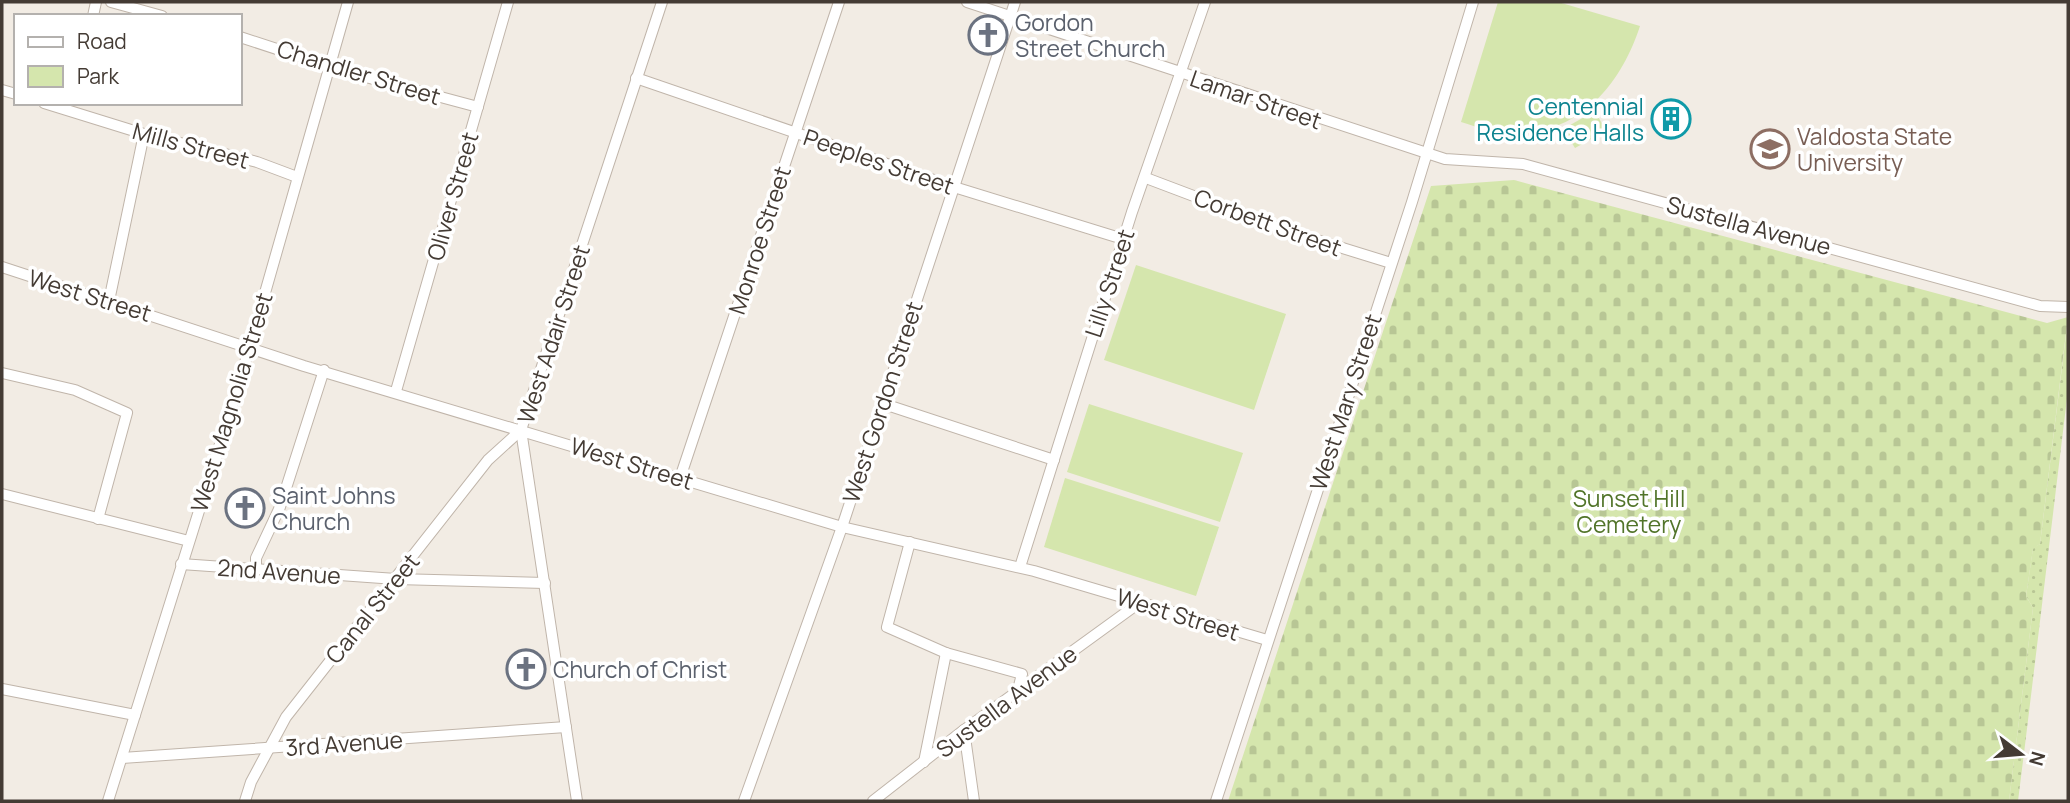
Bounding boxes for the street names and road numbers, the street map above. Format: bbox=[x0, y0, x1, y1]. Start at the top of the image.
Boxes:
street label: Chandler Street bbox=[273, 32, 445, 112]
street label: Lamar Street bbox=[1186, 62, 1326, 136]
street label: Mills Street bbox=[129, 114, 253, 176]
street label: Peeples Street bbox=[800, 120, 958, 202]
street label: Oliver Street bbox=[418, 128, 486, 264]
street label: Monroe Street bbox=[720, 162, 798, 318]
street label: Corbett Street bbox=[1190, 181, 1346, 263]
street label: Sustella Avenue bbox=[1663, 188, 1835, 262]
street label: Lilly Street bbox=[1076, 225, 1142, 341]
street label: West Adair Street bbox=[509, 240, 597, 428]
street label: West Street bbox=[25, 261, 155, 329]
street label: West Magnolia Street bbox=[182, 288, 280, 516]
street label: West Gordon Street bbox=[834, 297, 930, 507]
street label: West Mary Street bbox=[1301, 310, 1389, 494]
street label: West Street bbox=[567, 429, 697, 497]
street label: Canal Street bbox=[318, 546, 426, 670]
street label: 2nd Avenue bbox=[216, 551, 342, 591]
street label: West Street bbox=[1113, 580, 1243, 648]
street label: Sustella Avenue bbox=[929, 637, 1083, 765]
street label: 3rd Avenue bbox=[284, 723, 404, 763]

